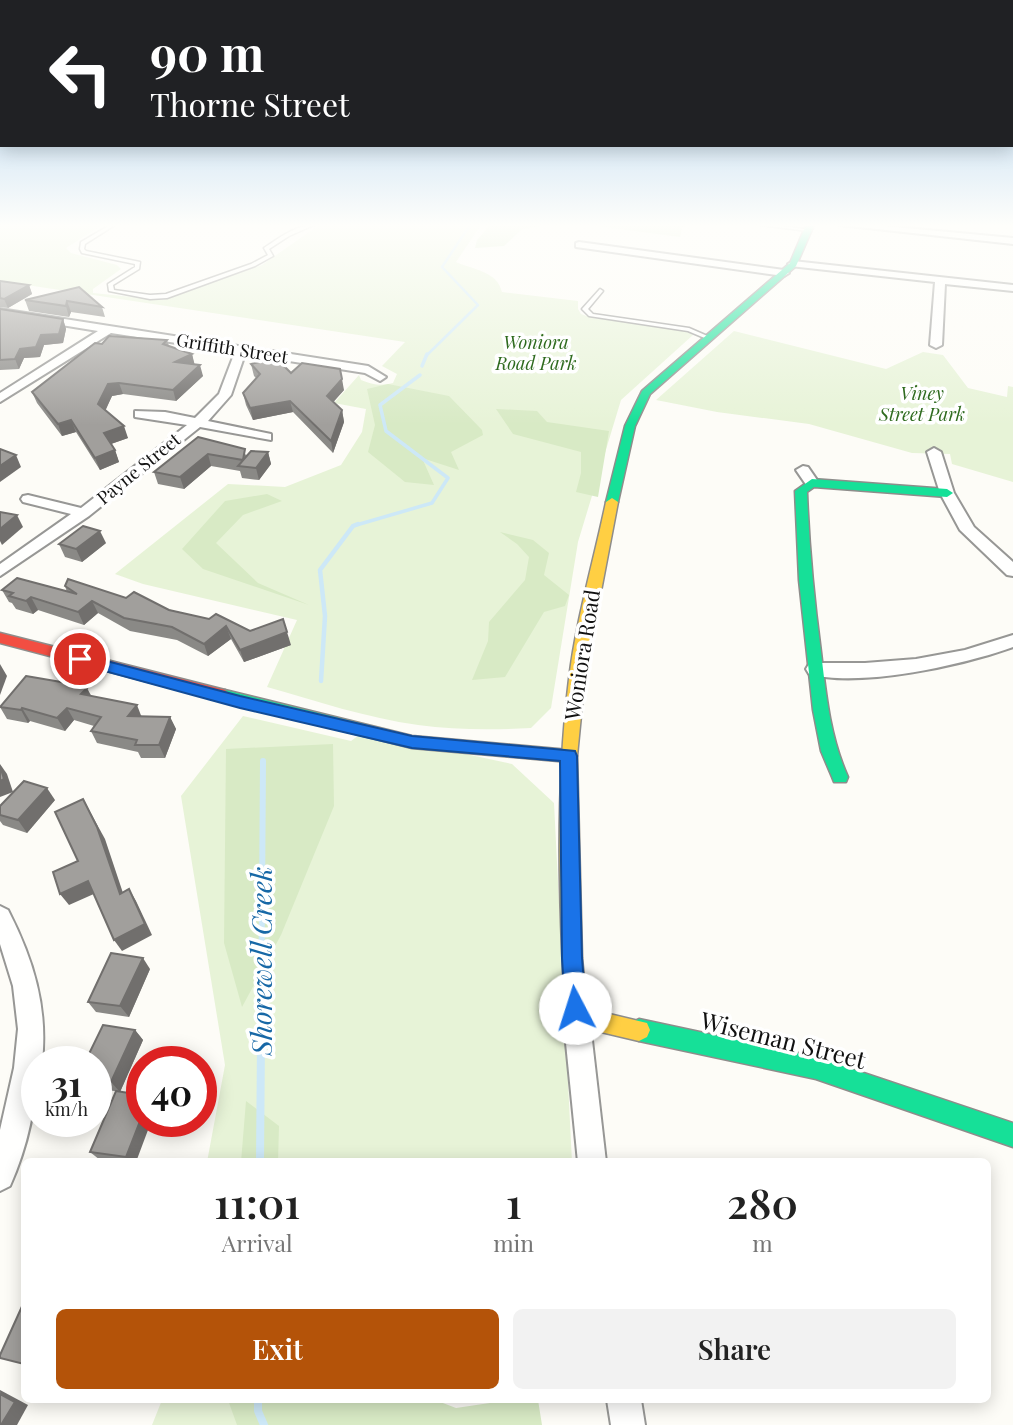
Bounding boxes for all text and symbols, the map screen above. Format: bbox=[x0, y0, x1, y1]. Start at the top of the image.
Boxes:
text: 90 m bbox=[150, 19, 264, 84]
icon: left bbox=[35, 28, 126, 119]
text: Thorne Street bbox=[150, 82, 349, 125]
street label: Griffith Street bbox=[175, 327, 290, 369]
park label: Woniora Road Park bbox=[494, 330, 577, 375]
park label: Viney Street Park bbox=[878, 381, 965, 426]
street label: Payne Street bbox=[92, 427, 186, 509]
street label: Woniora Road bbox=[557, 587, 605, 723]
pin bbox=[50, 629, 110, 689]
icon: arrive bbox=[61, 640, 99, 678]
water label: Shorewell Creek bbox=[242, 867, 279, 1056]
position arrow bbox=[538, 971, 612, 1045]
street label: Wiseman Street bbox=[697, 1003, 870, 1075]
speed limit sign: 40 bbox=[126, 1046, 217, 1137]
text: 31 bbox=[51, 1059, 82, 1106]
text: km/h bbox=[45, 1097, 88, 1121]
text: 11:01 bbox=[214, 1174, 300, 1230]
text: 1 bbox=[506, 1174, 522, 1230]
text: 280 bbox=[727, 1174, 798, 1230]
text: Arrival bbox=[222, 1227, 293, 1258]
text: min bbox=[493, 1227, 534, 1258]
text: m bbox=[752, 1227, 773, 1258]
button: Exit bbox=[56, 1309, 499, 1389]
button: Share bbox=[513, 1309, 956, 1389]

